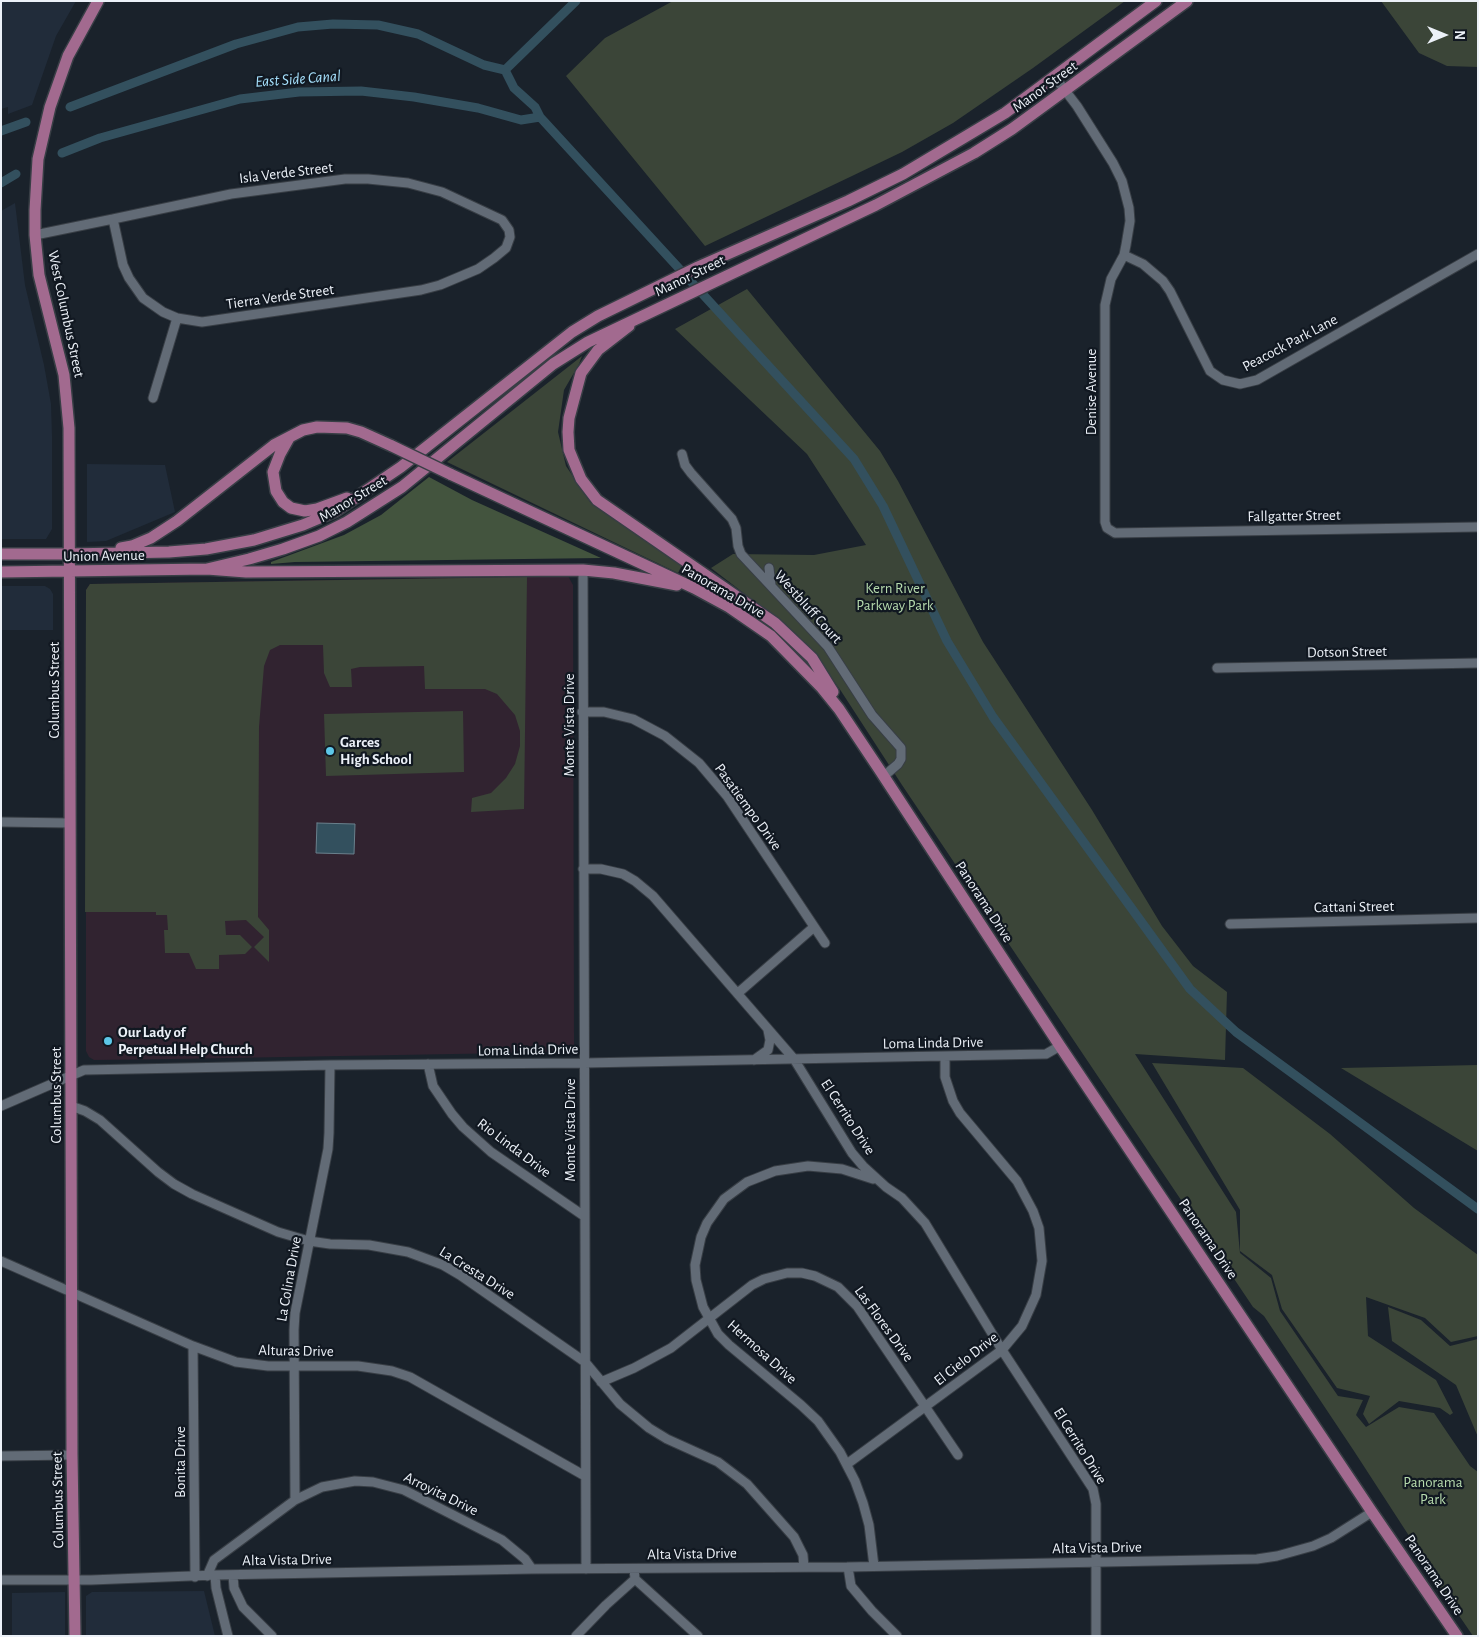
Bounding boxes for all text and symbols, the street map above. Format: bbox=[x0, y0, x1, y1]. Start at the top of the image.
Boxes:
north arrow bbox=[1419, 10, 1469, 60]
text: N bbox=[1452, 30, 1466, 40]
street label: Manor Street bbox=[1009, 57, 1081, 117]
water label: East Side Canal bbox=[254, 66, 342, 92]
street label: Isla Verde Street bbox=[238, 158, 334, 188]
street label: West Columbus Street bbox=[44, 249, 88, 379]
street label: Manor Street bbox=[652, 251, 728, 301]
street label: Tierra Verde Street bbox=[225, 281, 335, 313]
street label: Peacock Park Lane bbox=[1239, 310, 1341, 376]
street label: Denise Avenue bbox=[1082, 349, 1100, 435]
street label: Manor Street bbox=[316, 472, 390, 526]
street label: Fallgatter Street bbox=[1247, 506, 1341, 526]
street label: Union Avenue bbox=[63, 546, 145, 566]
street label: Panorama Drive bbox=[678, 560, 768, 622]
street label: Westbluff Court bbox=[770, 567, 846, 647]
park label: Kern River Parkway Park bbox=[856, 579, 934, 614]
street label: Columbus Street bbox=[45, 642, 63, 738]
street label: Dotson Street bbox=[1307, 642, 1387, 662]
street label: Monte Vista Drive bbox=[560, 673, 578, 777]
place label: Garces High School bbox=[340, 733, 412, 768]
marker: Garces High School bbox=[324, 745, 336, 757]
street label: Pasatiempo Drive bbox=[710, 760, 786, 854]
street label: Panorama Drive bbox=[951, 858, 1017, 946]
street label: Cattani Street bbox=[1314, 897, 1394, 917]
place label: Our Lady of Perpetual Help Church bbox=[118, 1023, 253, 1058]
street label: Loma Linda Drive bbox=[883, 1033, 983, 1053]
marker: Our Lady of Perpetual Help Church bbox=[102, 1035, 114, 1047]
street label: Loma Linda Drive bbox=[478, 1040, 578, 1060]
street label: Columbus Street bbox=[47, 1047, 65, 1143]
street label: El Cerrito Drive bbox=[817, 1076, 879, 1158]
street label: Monte Vista Drive bbox=[561, 1078, 579, 1182]
street label: Rio Linda Drive bbox=[474, 1114, 554, 1182]
street label: Panorama Drive bbox=[1174, 1195, 1242, 1283]
street label: La Colina Drive bbox=[273, 1235, 305, 1323]
street label: La Cresta Drive bbox=[436, 1243, 518, 1303]
street label: Las Flores Drive bbox=[850, 1282, 918, 1366]
street label: Hermosa Drive bbox=[724, 1316, 800, 1388]
street label: El Cielo Drive bbox=[930, 1328, 1002, 1390]
street label: Alturas Drive bbox=[258, 1341, 334, 1361]
street label: El Cerrito Drive bbox=[1049, 1404, 1111, 1488]
street label: Bonita Drive bbox=[171, 1426, 189, 1498]
street label: Columbus Street bbox=[48, 1451, 68, 1549]
street label: Arroyita Drive bbox=[401, 1468, 481, 1520]
park label: Panorama Park bbox=[1403, 1473, 1463, 1508]
street label: Panorama Drive bbox=[1400, 1531, 1468, 1619]
street label: Alta Vista Drive bbox=[1052, 1538, 1142, 1558]
street label: Alta Vista Drive bbox=[647, 1544, 737, 1564]
street label: Alta Vista Drive bbox=[242, 1550, 332, 1570]

